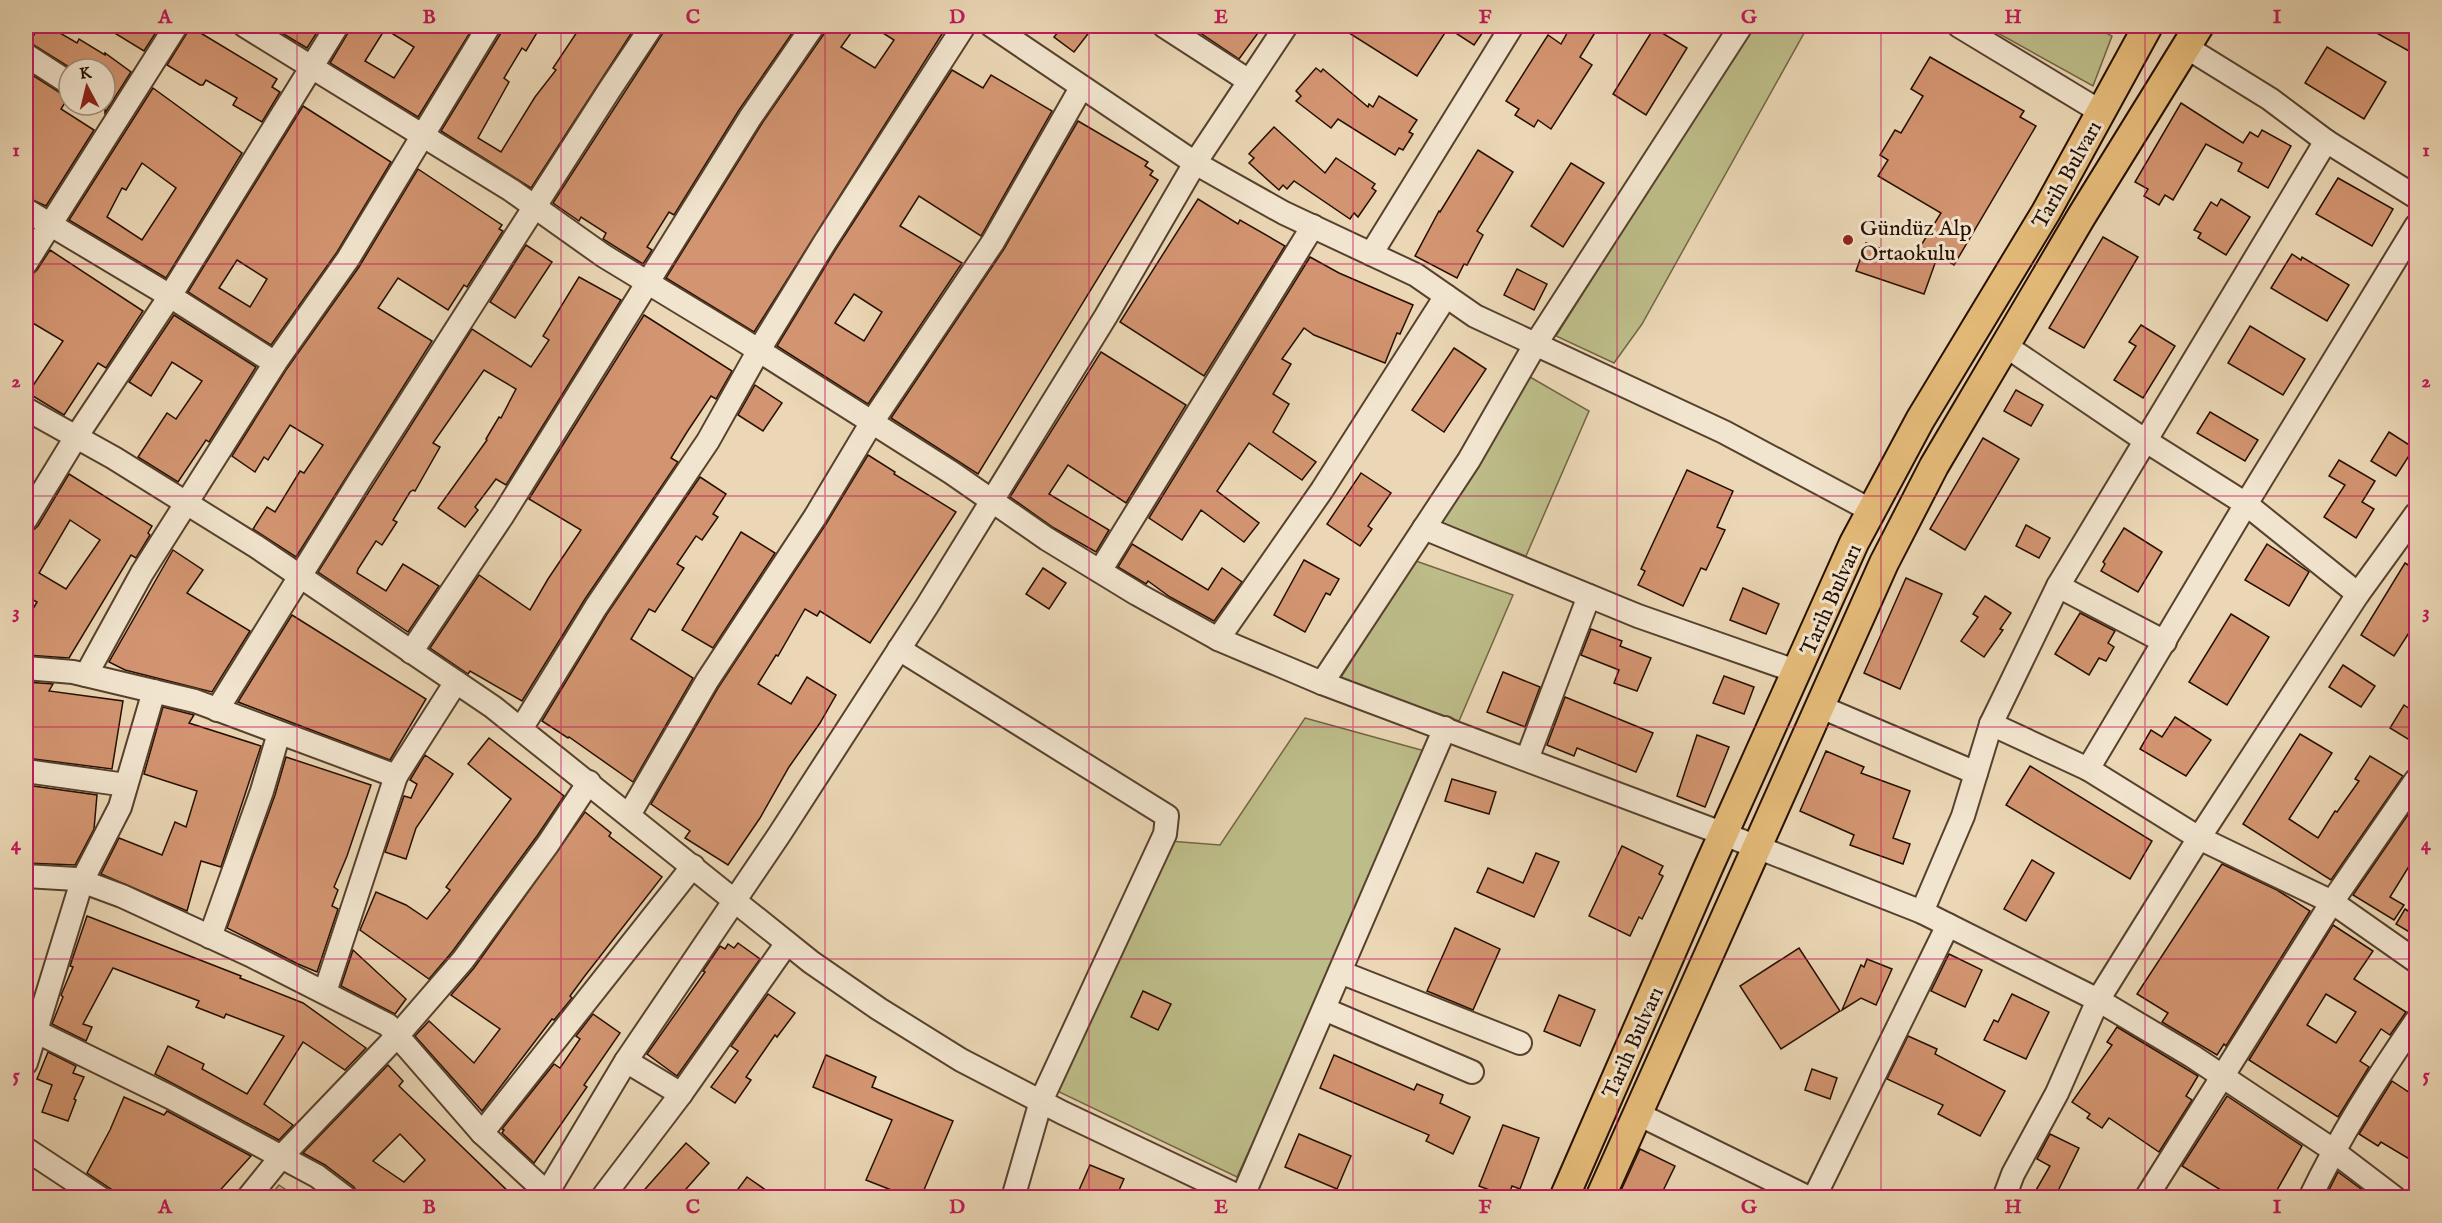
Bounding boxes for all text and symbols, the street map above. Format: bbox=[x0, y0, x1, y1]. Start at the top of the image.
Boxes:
text: A bbox=[157, 5, 173, 30]
text: B bbox=[422, 5, 436, 30]
text: C bbox=[686, 5, 700, 30]
text: D bbox=[949, 5, 965, 30]
text: E bbox=[1214, 5, 1228, 30]
text: F bbox=[1479, 5, 1492, 30]
text: G bbox=[1741, 5, 1758, 30]
text: H bbox=[2004, 5, 2022, 30]
text: I bbox=[2273, 5, 2282, 30]
north arrow bbox=[57, 57, 117, 117]
text: K bbox=[78, 63, 94, 85]
street label: Tarih Bulvarı bbox=[2027, 116, 2109, 234]
text: 1 bbox=[12, 138, 20, 163]
text: 1 bbox=[2422, 138, 2430, 163]
place label: Gündüz Alp Ortaokulu bbox=[1860, 215, 1972, 268]
marker: Gündüz Alp Ortaokulu bbox=[1841, 233, 1855, 247]
text: 2 bbox=[11, 369, 21, 394]
text: 2 bbox=[2421, 369, 2431, 394]
street label: Tarih Bulvarı bbox=[1795, 540, 1869, 660]
text: 3 bbox=[12, 600, 20, 625]
text: 3 bbox=[2422, 600, 2430, 625]
text: 4 bbox=[11, 832, 22, 857]
text: 4 bbox=[2421, 832, 2432, 857]
street label: Tarih Bulvarı bbox=[1597, 983, 1671, 1103]
text: 5 bbox=[12, 1063, 20, 1088]
text: 5 bbox=[2422, 1063, 2430, 1088]
text: A bbox=[157, 1195, 173, 1220]
text: B bbox=[422, 1195, 436, 1220]
text: C bbox=[686, 1195, 700, 1220]
text: D bbox=[949, 1195, 965, 1220]
text: E bbox=[1214, 1195, 1228, 1220]
text: F bbox=[1479, 1195, 1492, 1220]
text: G bbox=[1741, 1195, 1758, 1220]
text: H bbox=[2004, 1195, 2022, 1220]
text: I bbox=[2273, 1195, 2282, 1220]

